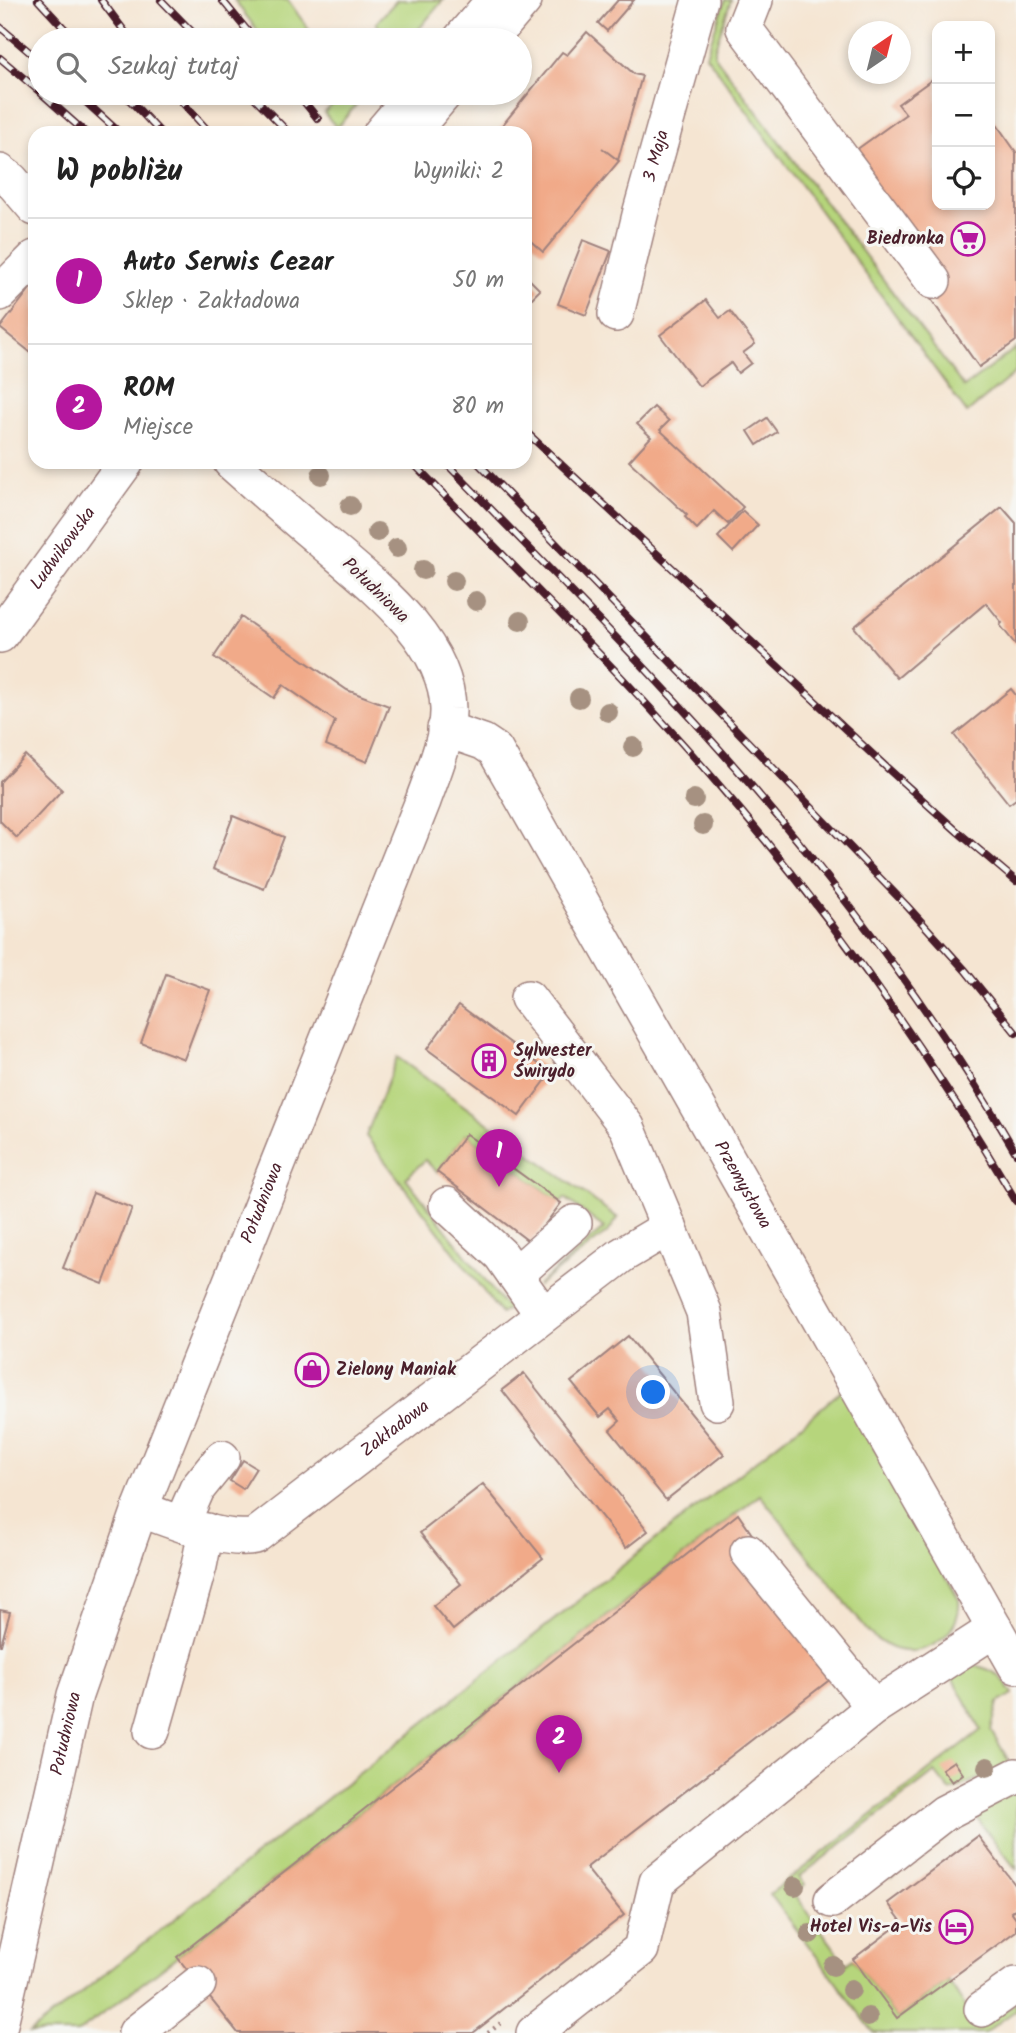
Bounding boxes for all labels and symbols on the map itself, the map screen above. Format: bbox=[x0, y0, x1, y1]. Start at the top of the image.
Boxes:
north arrow bbox=[848, 21, 911, 84]
street label: 3 Maja bbox=[635, 127, 677, 186]
supermarket icon: Biedronka bbox=[949, 220, 987, 258]
place label: Biedronka bbox=[867, 225, 944, 254]
street label: Ludwikowska bbox=[23, 501, 103, 596]
street label: Południowa bbox=[334, 551, 416, 631]
place label: Sylwester Świrydo bbox=[514, 1037, 593, 1087]
building icon: Sylwester Świrydo bbox=[470, 1042, 508, 1080]
pin: 1 bbox=[476, 1129, 522, 1187]
street label: Przemysłowa bbox=[706, 1135, 779, 1235]
street label: Południowa bbox=[233, 1158, 292, 1248]
shop icon: Zielony Maniak bbox=[293, 1351, 331, 1389]
place label: Zielony Maniak bbox=[336, 1356, 457, 1385]
your location bbox=[636, 1375, 670, 1409]
street label: Zakładowa bbox=[354, 1393, 436, 1465]
street label: Południowa bbox=[43, 1689, 90, 1778]
pin: 2 bbox=[536, 1715, 582, 1773]
hotel icon: Hotel Vis-a-Vis bbox=[937, 1908, 975, 1946]
place label: Hotel Vis-a-Vis bbox=[810, 1913, 933, 1942]

